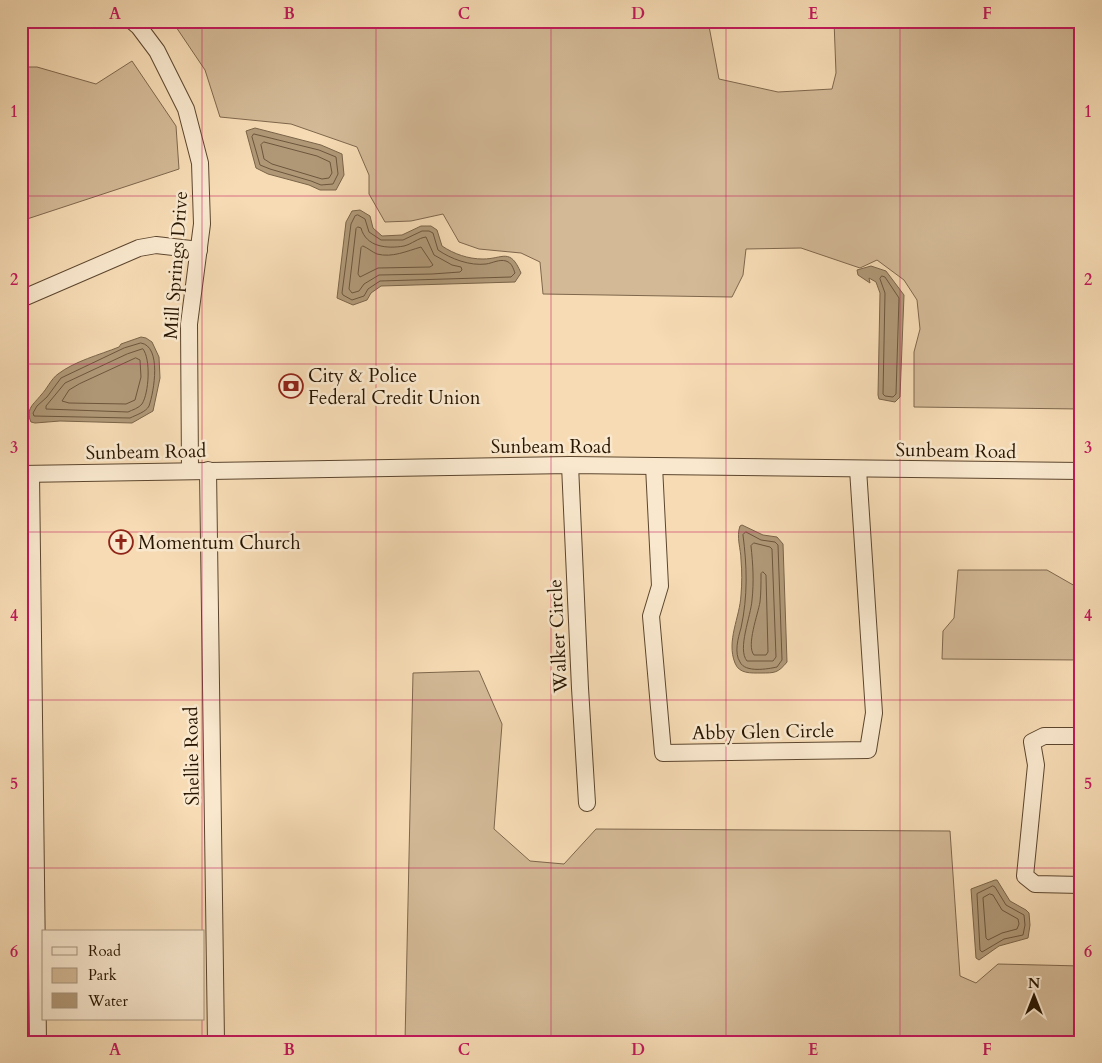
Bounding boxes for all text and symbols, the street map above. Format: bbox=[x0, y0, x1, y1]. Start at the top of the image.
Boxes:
text: A bbox=[109, 3, 121, 25]
text: B bbox=[283, 3, 295, 25]
text: C bbox=[458, 3, 470, 25]
text: D bbox=[631, 3, 645, 25]
text: E bbox=[808, 3, 818, 25]
text: F bbox=[982, 3, 992, 25]
text: 1 bbox=[10, 101, 18, 123]
text: 1 bbox=[1084, 101, 1092, 123]
street label: Mill Springs Drive bbox=[158, 190, 194, 340]
text: 2 bbox=[10, 269, 18, 291]
text: 2 bbox=[1084, 269, 1092, 291]
place label: City & Police Federal Credit Union bbox=[308, 363, 481, 411]
bank icon: City & Police Federal Credit Union bbox=[278, 373, 304, 399]
street label: Sunbeam Road bbox=[491, 434, 611, 460]
text: 3 bbox=[10, 437, 18, 459]
street label: Sunbeam Road bbox=[895, 437, 1017, 465]
text: 3 bbox=[1084, 437, 1092, 459]
street label: Sunbeam Road bbox=[85, 438, 207, 466]
church icon: Momentum Church bbox=[108, 529, 134, 555]
place label: Momentum Church bbox=[138, 530, 301, 556]
street label: Walker Circle bbox=[542, 578, 574, 694]
text: 4 bbox=[10, 605, 18, 627]
text: 4 bbox=[1084, 605, 1092, 627]
street label: Shellie Road bbox=[178, 706, 206, 806]
street label: Abby Glen Circle bbox=[692, 718, 834, 746]
text: 5 bbox=[10, 773, 18, 795]
text: 5 bbox=[1084, 773, 1092, 795]
legend bbox=[42, 930, 205, 1020]
text: 6 bbox=[10, 941, 18, 963]
text: Road bbox=[88, 941, 121, 961]
text: 6 bbox=[1084, 941, 1092, 963]
text: Park bbox=[88, 965, 117, 985]
north arrow bbox=[1010, 970, 1060, 1020]
text: N bbox=[1028, 974, 1040, 993]
text: Water bbox=[87, 991, 129, 1011]
text: A bbox=[109, 1039, 121, 1061]
text: B bbox=[283, 1039, 295, 1061]
text: C bbox=[458, 1039, 470, 1061]
text: D bbox=[631, 1039, 645, 1061]
text: E bbox=[808, 1039, 818, 1061]
text: F bbox=[982, 1039, 992, 1061]

